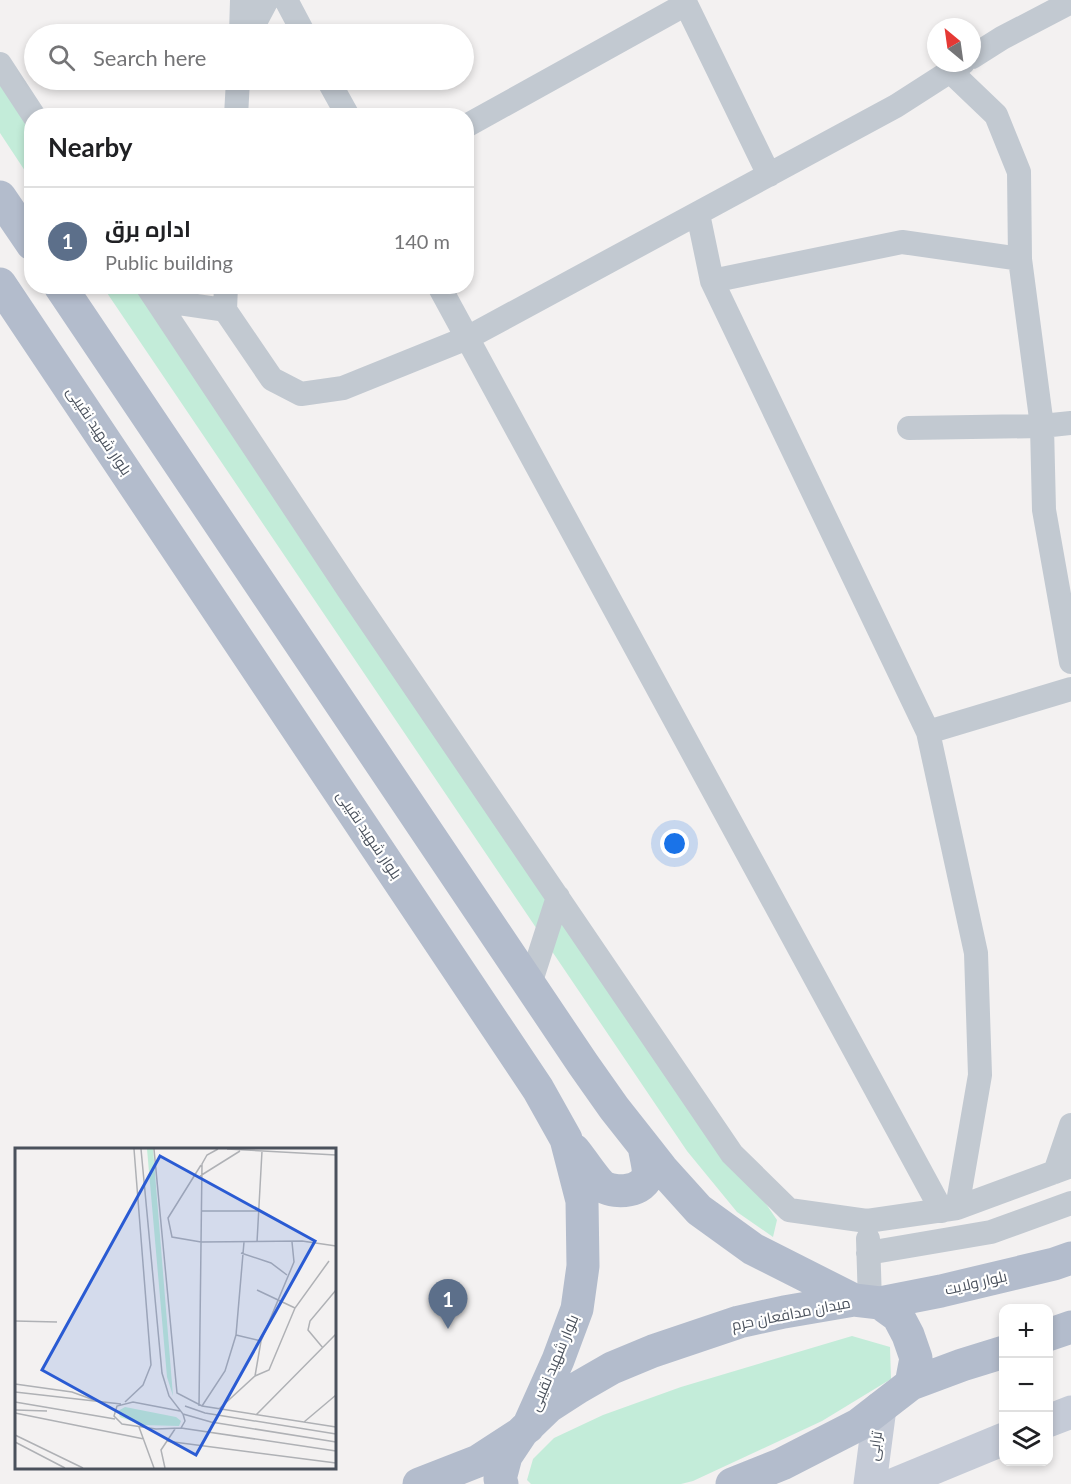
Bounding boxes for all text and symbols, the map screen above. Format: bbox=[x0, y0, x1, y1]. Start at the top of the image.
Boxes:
north arrow bbox=[927, 18, 981, 72]
search box bbox=[24, 24, 474, 90]
icon: search bbox=[45, 41, 78, 74]
text: Search here bbox=[93, 44, 206, 71]
text: Nearby bbox=[48, 131, 133, 163]
text: اداره برق bbox=[105, 215, 191, 242]
text: 1 bbox=[62, 229, 73, 253]
text: 140 m bbox=[394, 229, 450, 253]
text: Public building bbox=[105, 250, 233, 274]
street label: بلوار شهید نقیبی bbox=[62, 383, 136, 479]
street label: بلوار شهید نقیبی bbox=[332, 787, 406, 883]
your location bbox=[660, 829, 689, 858]
inset map bbox=[15, 1148, 336, 1469]
street label: بلوار ولایت bbox=[943, 1266, 1009, 1299]
pin: 1 bbox=[428, 1280, 468, 1329]
street label: میدان مدافعان حرم bbox=[730, 1293, 852, 1335]
map controls bbox=[999, 1304, 1053, 1466]
button: + bbox=[999, 1304, 1053, 1358]
street label: بلوار شهید نقیبی bbox=[525, 1312, 583, 1414]
button: − bbox=[999, 1358, 1053, 1412]
button: layers bbox=[999, 1412, 1053, 1466]
street label: ترابی bbox=[863, 1430, 887, 1462]

